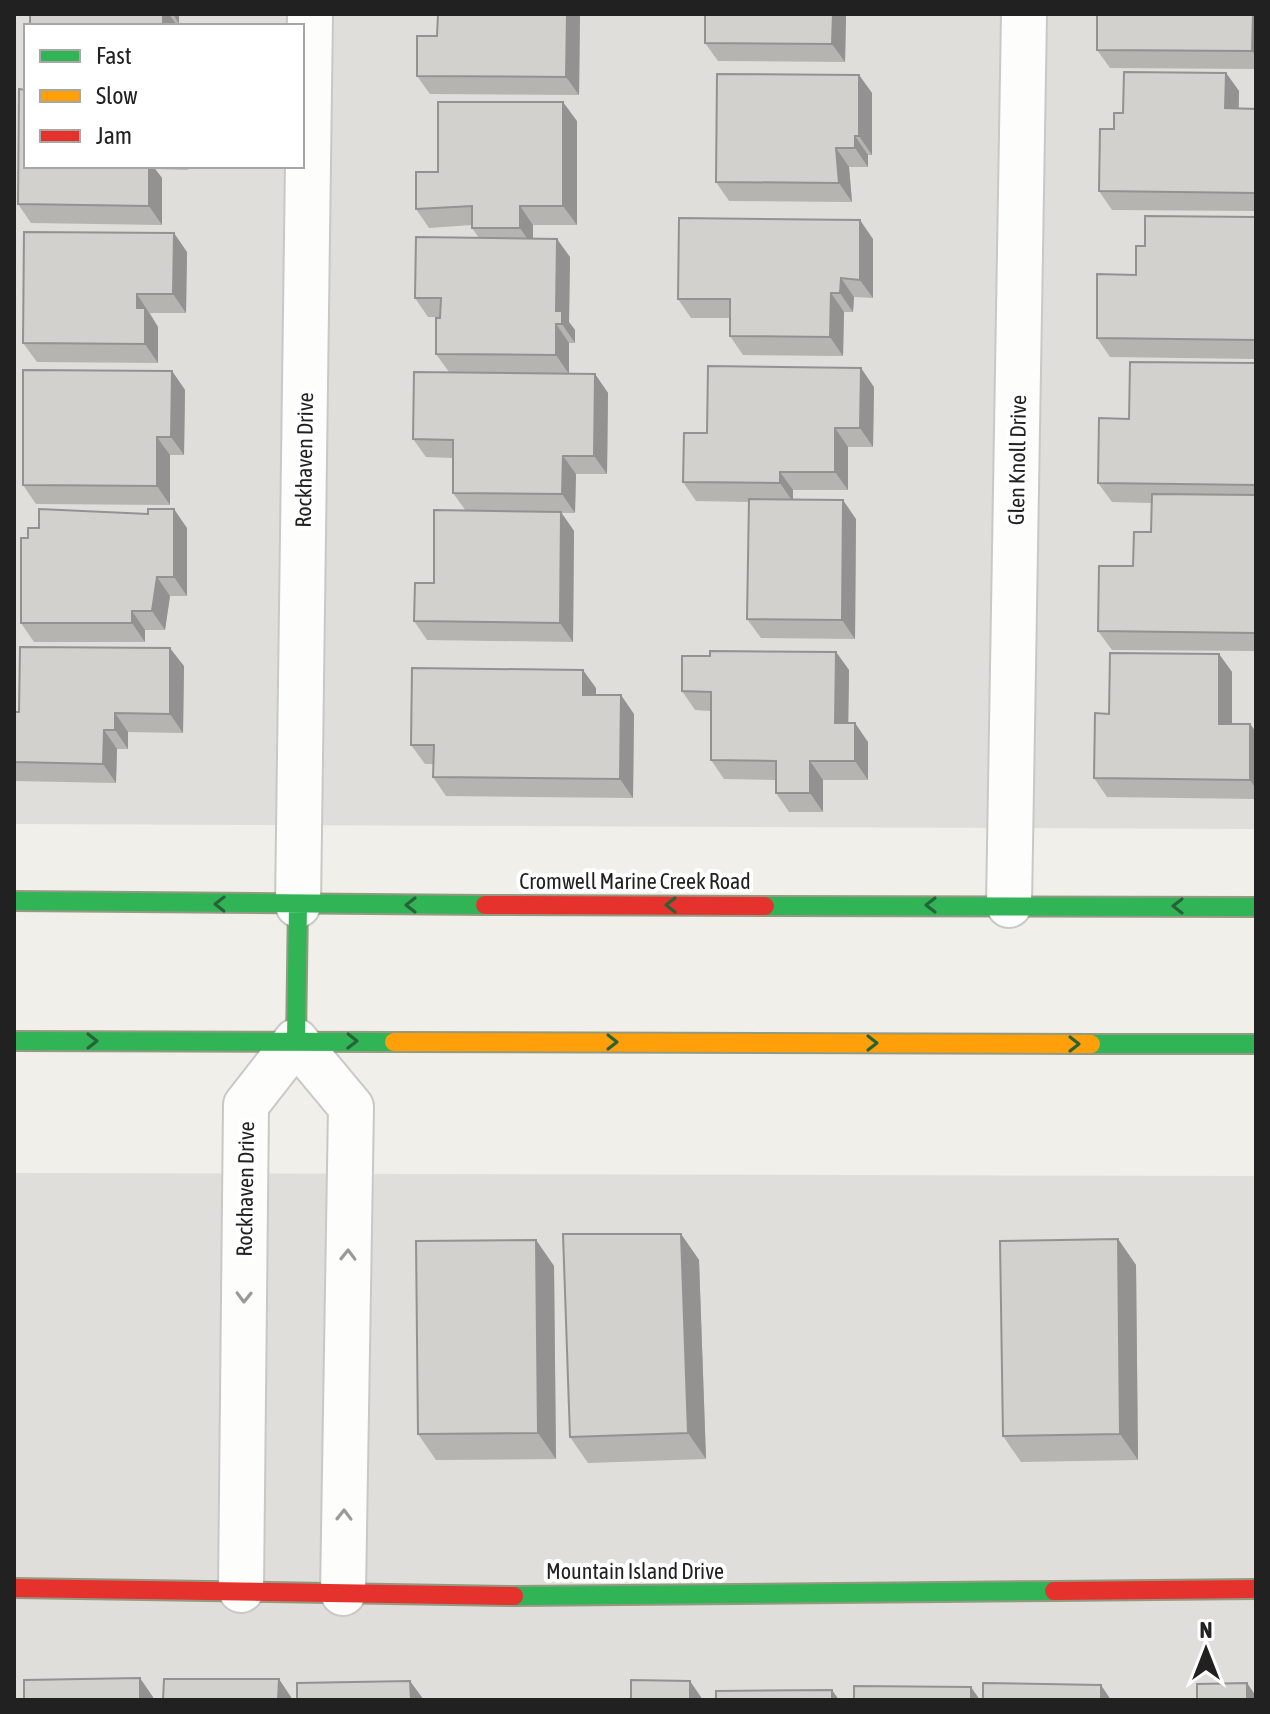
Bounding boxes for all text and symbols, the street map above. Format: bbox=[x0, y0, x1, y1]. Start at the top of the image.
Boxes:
legend bbox=[24, 24, 304, 168]
text: Fast bbox=[96, 42, 132, 69]
text: Slow bbox=[96, 82, 138, 109]
text: Jam bbox=[96, 122, 132, 149]
street label: Rockhaven Drive bbox=[290, 392, 318, 528]
street label: Glen Knoll Drive bbox=[1003, 395, 1031, 525]
street label: Cromwell Marine Creek Road bbox=[519, 868, 751, 894]
one-way arrow bbox=[213, 895, 226, 913]
one-way arrow bbox=[404, 896, 417, 914]
one-way arrow bbox=[664, 896, 677, 914]
one-way arrow bbox=[924, 896, 937, 914]
one-way arrow bbox=[1171, 898, 1184, 915]
one-way arrow bbox=[86, 1032, 99, 1050]
one-way arrow bbox=[346, 1033, 359, 1050]
one-way arrow bbox=[606, 1033, 619, 1051]
one-way arrow bbox=[866, 1034, 879, 1052]
one-way arrow bbox=[1068, 1035, 1081, 1053]
street label: Rockhaven Drive bbox=[231, 1121, 259, 1257]
one-way arrow bbox=[340, 1248, 357, 1261]
one-way arrow bbox=[235, 1291, 253, 1304]
one-way arrow bbox=[336, 1508, 353, 1521]
street label: Mountain Island Drive bbox=[546, 1558, 724, 1584]
north arrow bbox=[1166, 1610, 1246, 1690]
text: N bbox=[1200, 1617, 1212, 1643]

